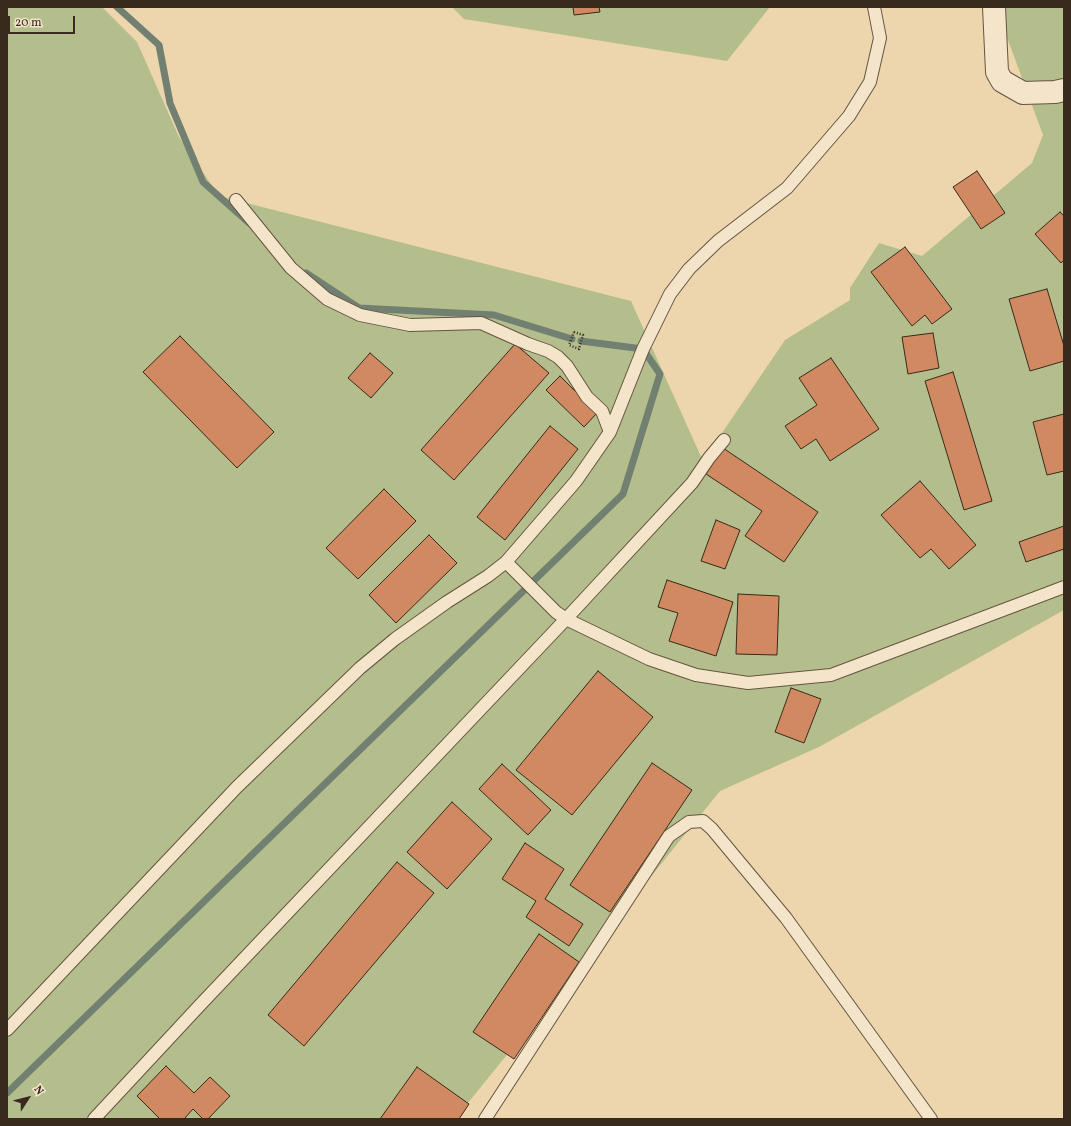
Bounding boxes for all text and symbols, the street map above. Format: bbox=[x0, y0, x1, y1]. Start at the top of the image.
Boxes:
scale bar bbox=[10, 8, 77, 34]
text: 20 m bbox=[15, 15, 42, 31]
north arrow bbox=[8, 1078, 48, 1118]
text: N bbox=[30, 1083, 47, 1098]

